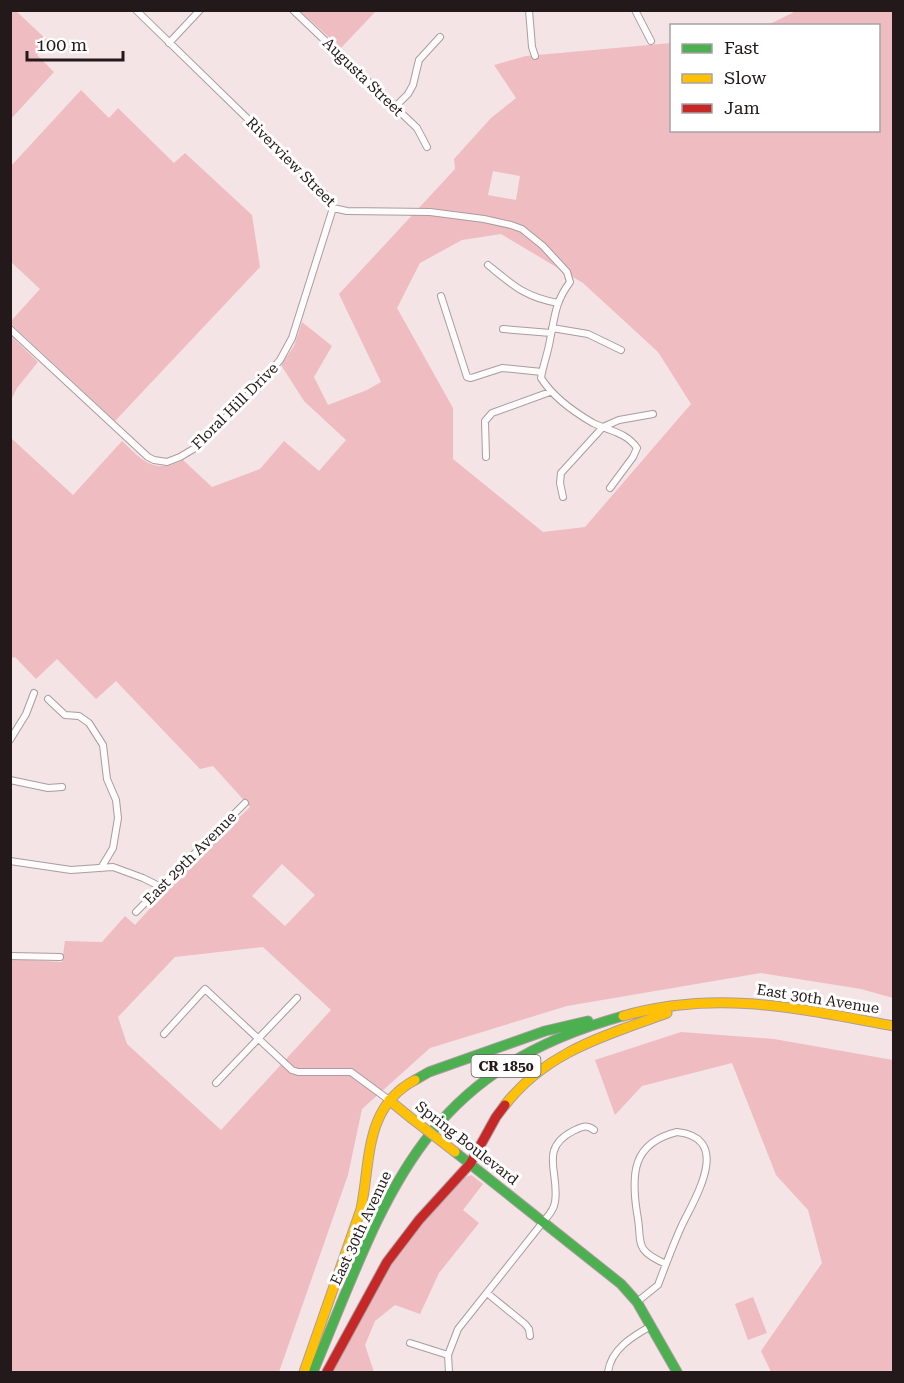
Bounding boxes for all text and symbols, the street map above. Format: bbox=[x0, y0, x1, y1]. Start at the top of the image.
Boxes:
scale bar bbox=[27, 24, 123, 62]
legend bbox=[670, 24, 880, 132]
text: 100 m bbox=[36, 34, 87, 55]
street label: Augusta Street bbox=[319, 34, 407, 120]
text: Fast bbox=[724, 37, 759, 58]
text: Slow bbox=[724, 67, 766, 88]
text: Jam bbox=[724, 97, 760, 118]
street label: Riverview Street bbox=[243, 114, 340, 211]
street label: Floral Hill Drive bbox=[188, 359, 282, 453]
street label: East 29th Avenue bbox=[140, 808, 240, 908]
street label: East 30th Avenue bbox=[755, 980, 881, 1018]
road number: CR 1850 bbox=[472, 1055, 540, 1077]
street label: Spring Boulevard bbox=[412, 1097, 522, 1189]
street label: East 30th Avenue bbox=[327, 1168, 395, 1288]

